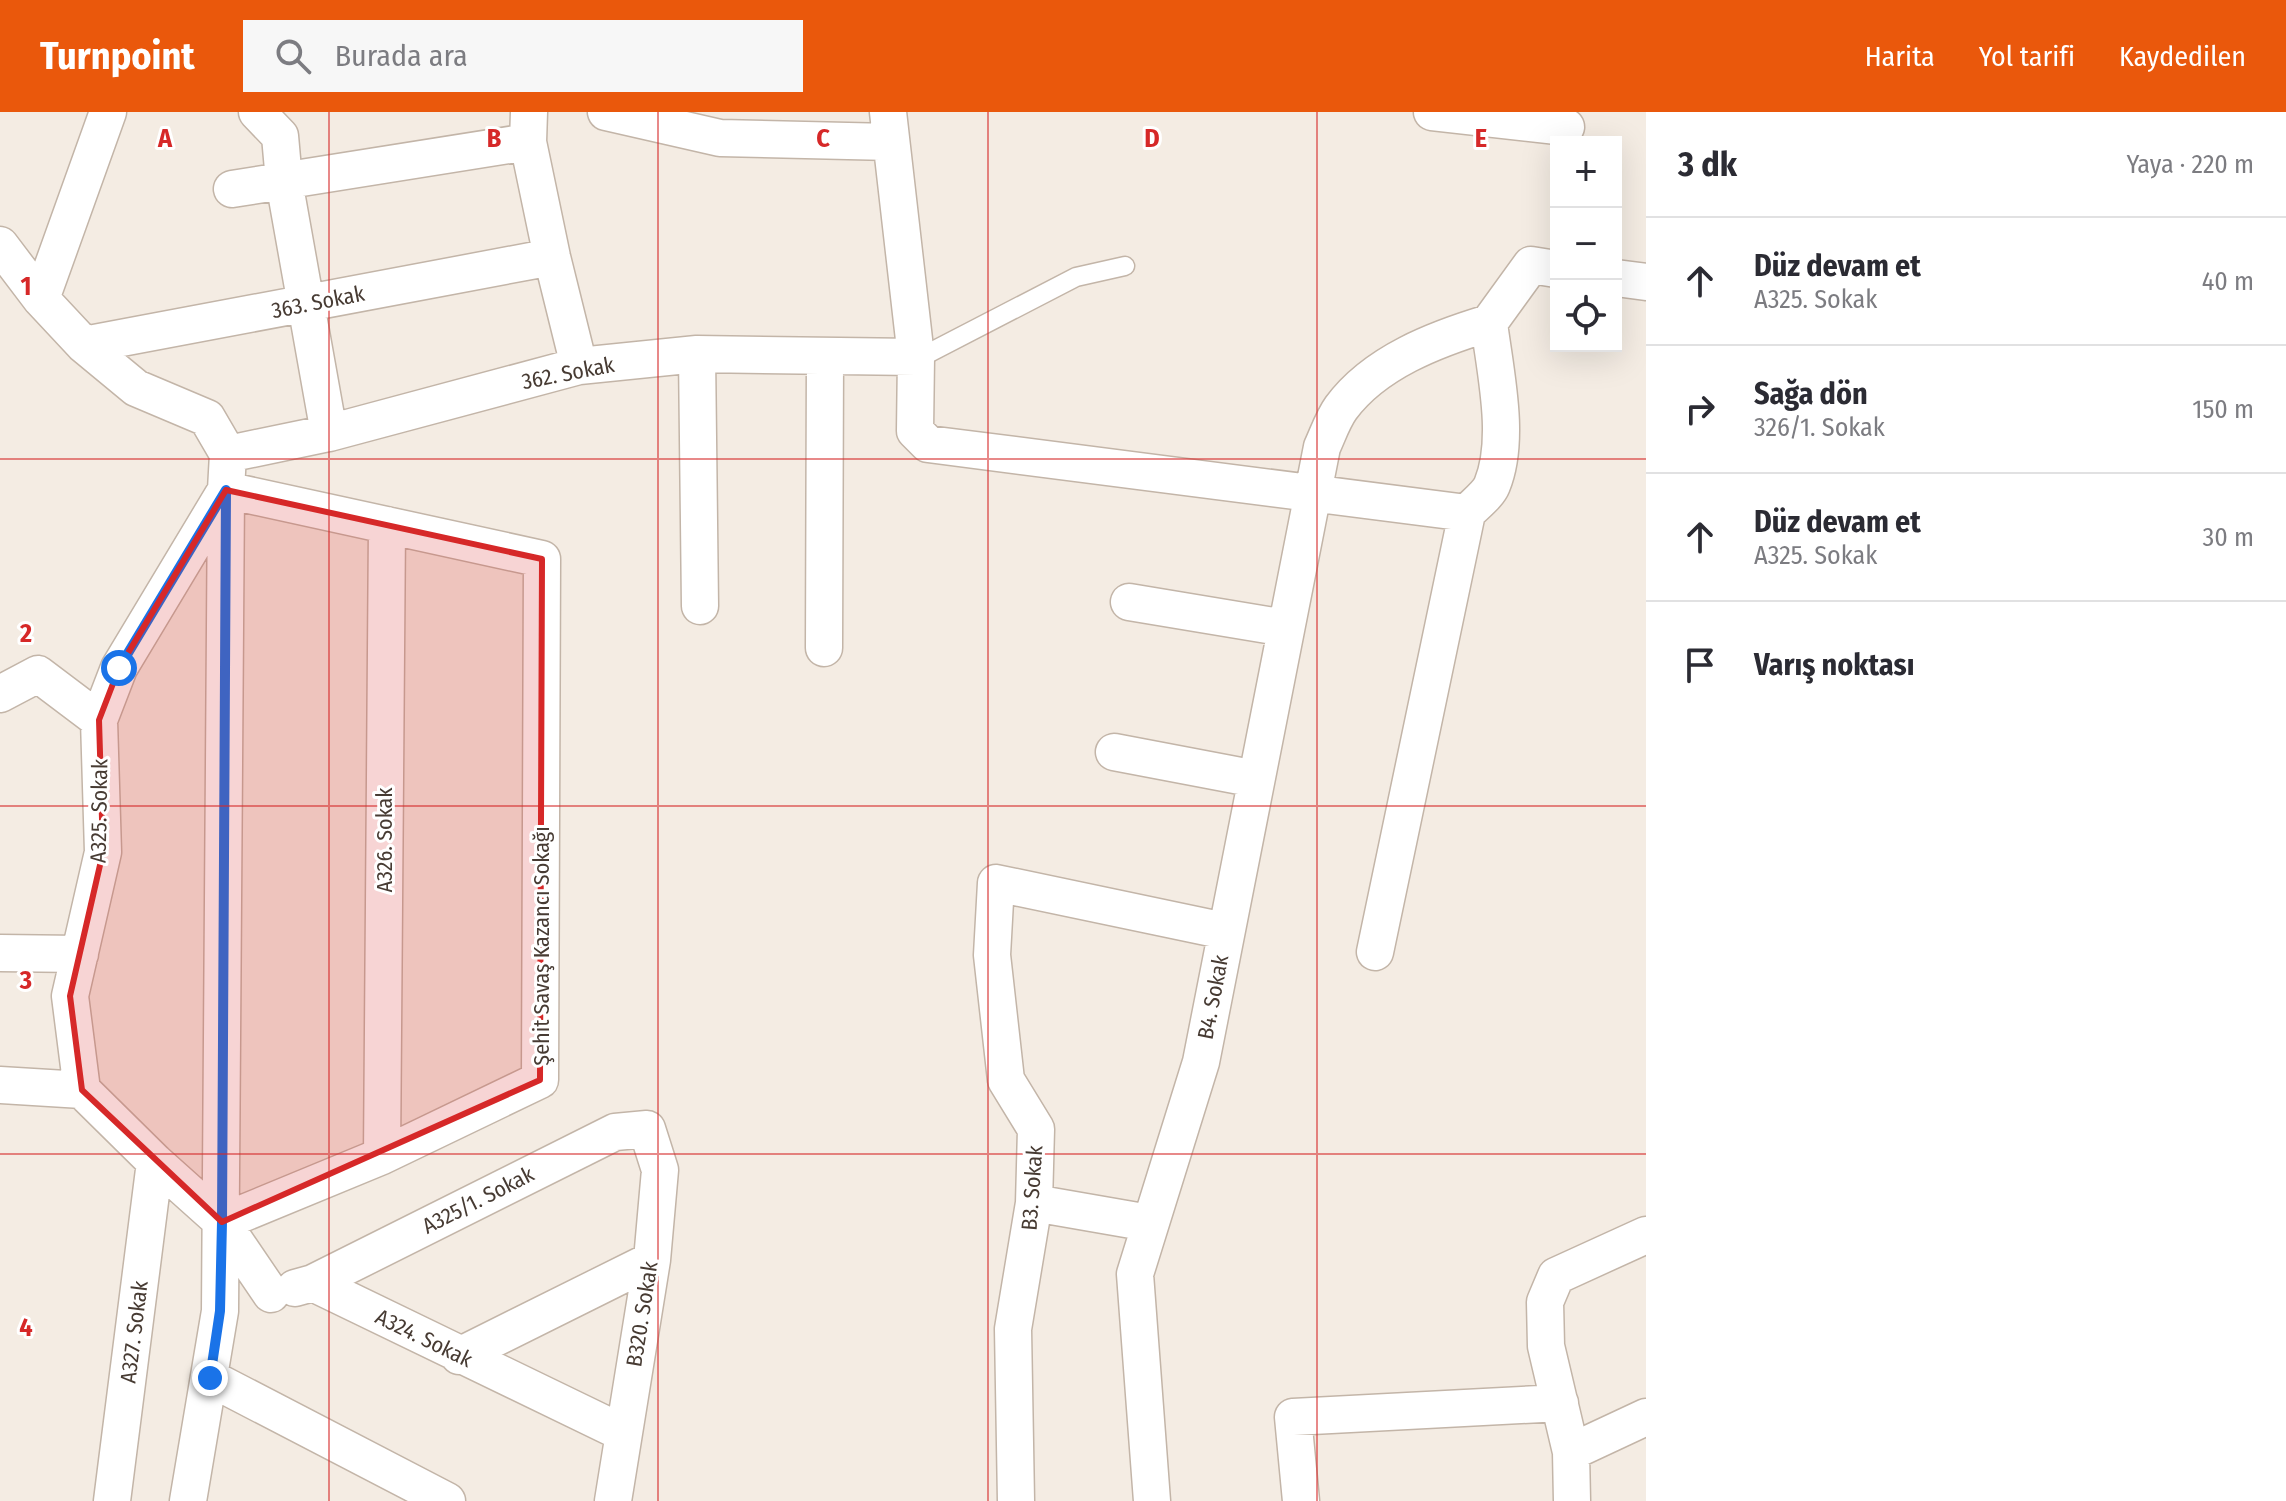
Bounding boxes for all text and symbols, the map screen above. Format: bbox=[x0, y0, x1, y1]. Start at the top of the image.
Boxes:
search box bbox=[243, 20, 803, 92]
text: Turnpoint bbox=[40, 33, 195, 79]
icon: search bbox=[271, 34, 315, 78]
text: Burada ara bbox=[335, 38, 468, 74]
text: Harita bbox=[1865, 40, 1935, 73]
text: Yol tarifi bbox=[1979, 40, 2075, 73]
text: Kaydedilen bbox=[2119, 40, 2246, 73]
text: A bbox=[157, 123, 173, 154]
text: B bbox=[487, 123, 502, 154]
text: C bbox=[816, 123, 830, 154]
text: D bbox=[1144, 123, 1160, 154]
text: E bbox=[1475, 123, 1487, 154]
map controls bbox=[1550, 136, 1622, 352]
button: + bbox=[1550, 136, 1622, 208]
text: 3 dk bbox=[1678, 144, 1737, 185]
text: Yaya · 220 m bbox=[2126, 149, 2254, 180]
button: − bbox=[1550, 208, 1622, 280]
text: Düz devam et bbox=[1754, 248, 1921, 284]
icon: ahead bbox=[1678, 259, 1722, 303]
text: 40 m bbox=[2202, 266, 2254, 297]
text: 1 bbox=[21, 271, 32, 302]
street label: 363. Sokak bbox=[269, 280, 367, 324]
button: locate bbox=[1550, 280, 1622, 352]
text: A325. Sokak bbox=[1754, 284, 1877, 315]
street label: 362. Sokak bbox=[519, 351, 617, 395]
text: Sağa dön bbox=[1754, 376, 1868, 412]
icon: right bbox=[1678, 387, 1722, 431]
text: 150 m bbox=[2192, 394, 2254, 425]
text: 326/1. Sokak bbox=[1754, 412, 1885, 443]
text: Düz devam et bbox=[1754, 504, 1921, 540]
icon: ahead bbox=[1678, 515, 1722, 559]
text: 30 m bbox=[2203, 522, 2254, 553]
text: A325. Sokak bbox=[1754, 540, 1877, 571]
text: 2 bbox=[19, 618, 32, 649]
icon: arrive bbox=[1678, 643, 1722, 687]
text: Varış noktası bbox=[1754, 647, 1915, 683]
route start bbox=[101, 650, 137, 686]
street label: A325. Sokak bbox=[85, 758, 113, 863]
street label: A326. Sokak bbox=[371, 787, 398, 893]
street label: Şehit Savaş Kazancı Sokağı bbox=[528, 826, 555, 1066]
street label: B4. Sokak bbox=[1192, 952, 1235, 1042]
text: 3 bbox=[19, 965, 32, 996]
street label: B3. Sokak bbox=[1016, 1144, 1048, 1231]
street label: A325/1. Sokak bbox=[418, 1160, 539, 1240]
street label: B320. Sokak bbox=[620, 1259, 664, 1369]
street label: A327. Sokak bbox=[114, 1278, 154, 1385]
street label: A324. Sokak bbox=[371, 1303, 478, 1373]
text: 4 bbox=[19, 1312, 33, 1343]
route end bbox=[192, 1360, 228, 1396]

